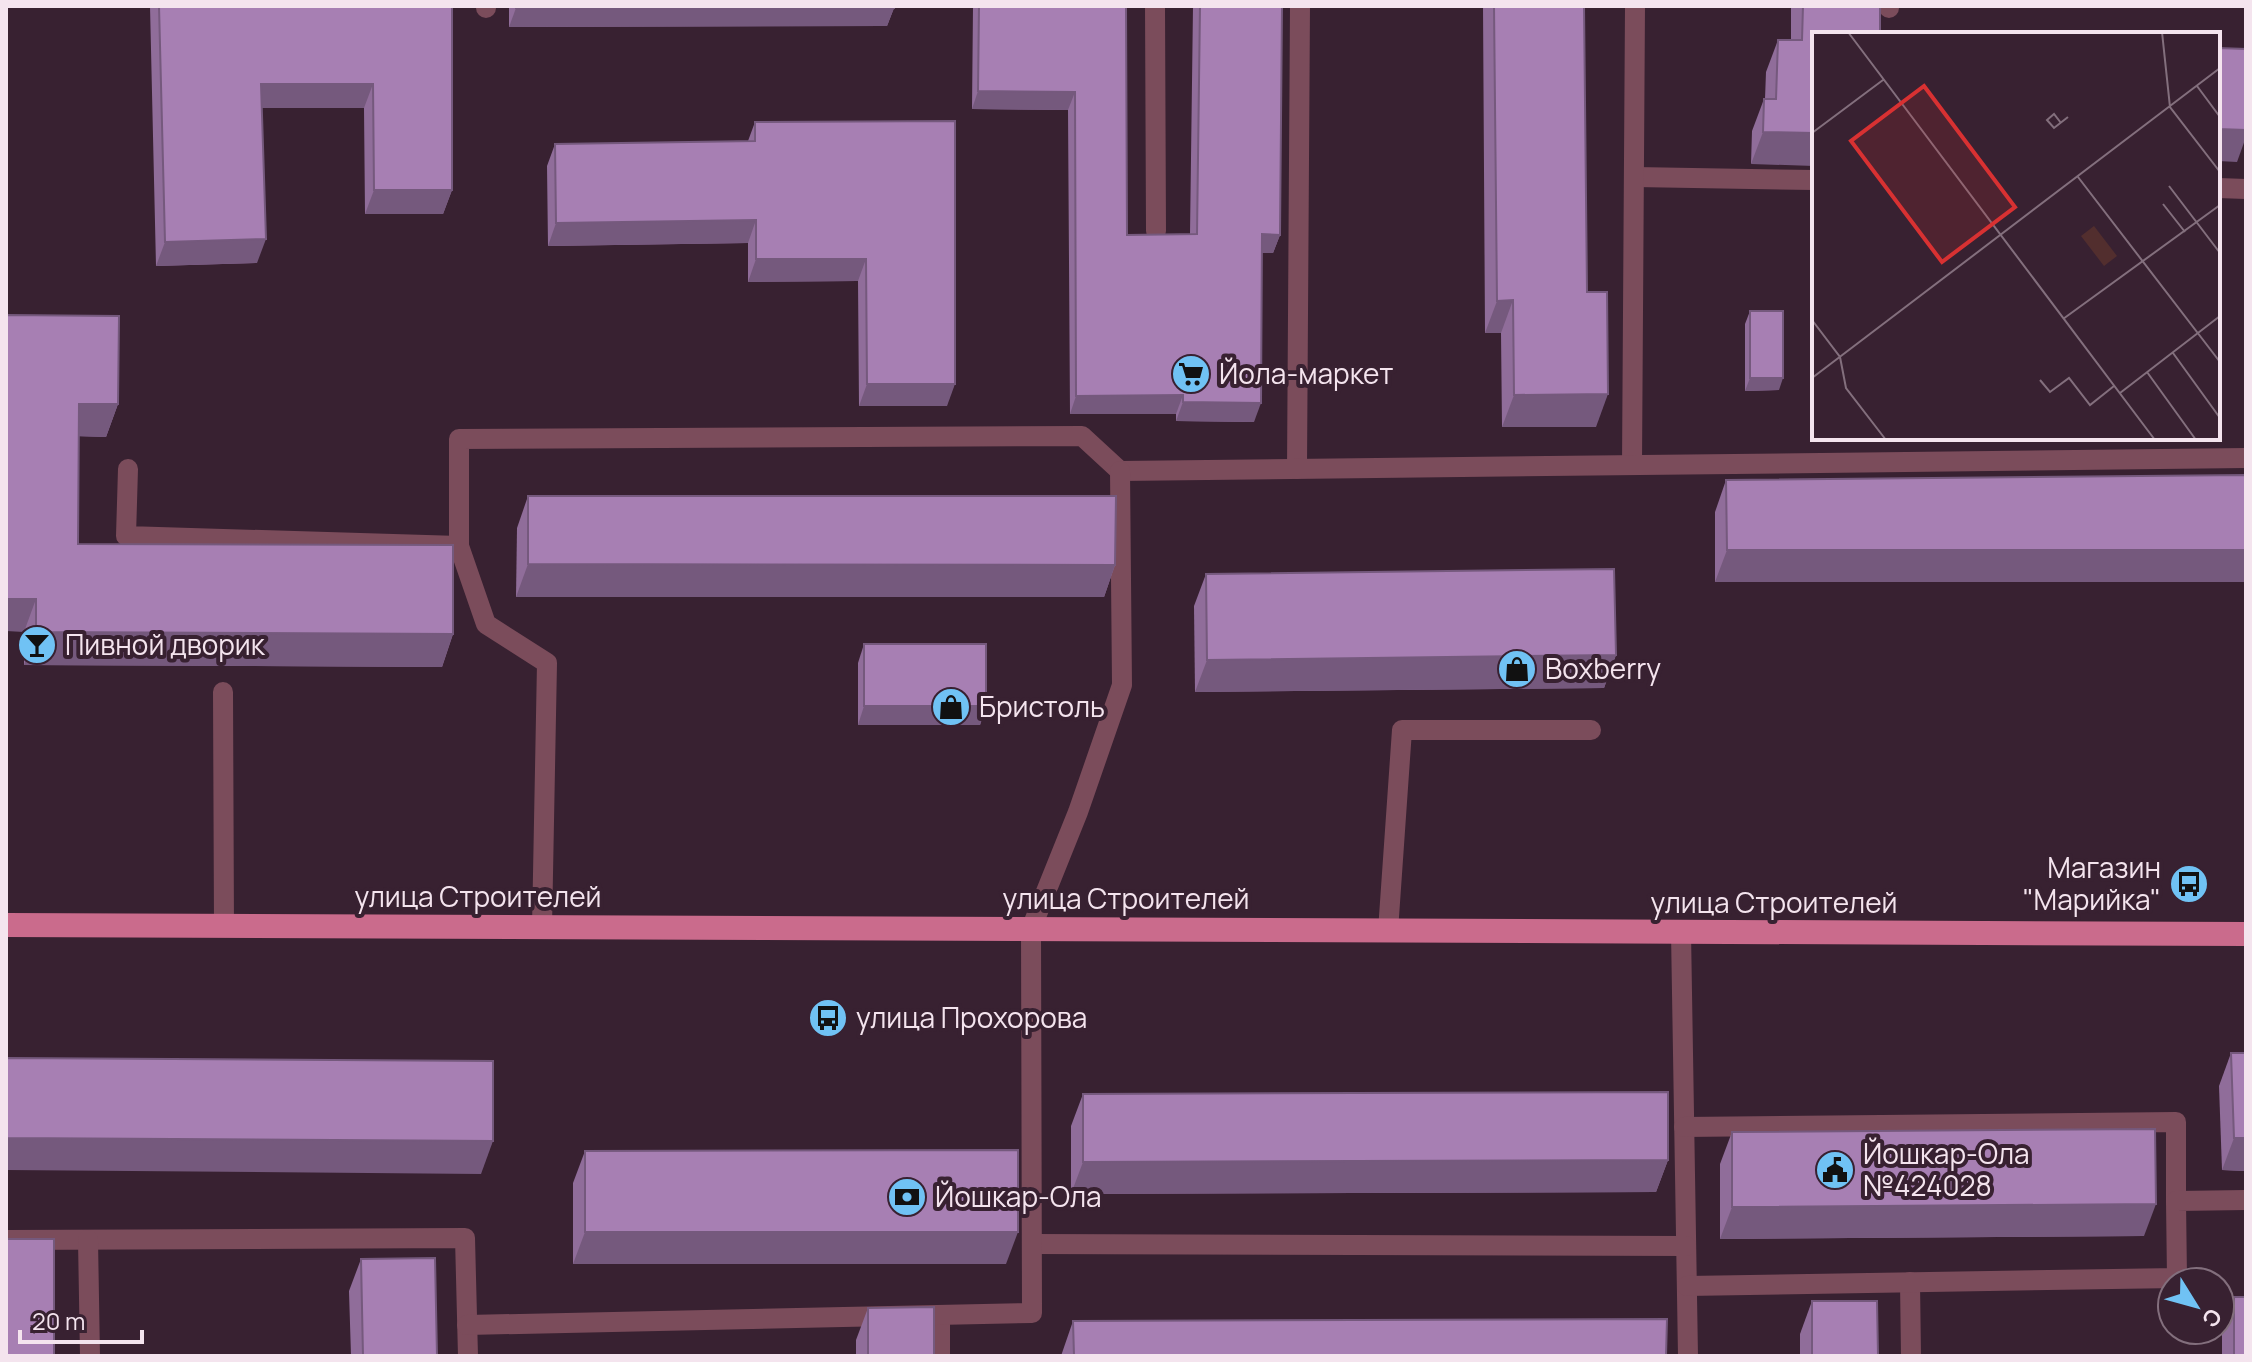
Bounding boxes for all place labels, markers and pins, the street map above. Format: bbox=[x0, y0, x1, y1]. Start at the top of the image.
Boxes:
supermarket icon: Йола-маркет bbox=[1170, 353, 1212, 395]
place label: Йола-маркет bbox=[1219, 354, 1393, 392]
bar icon: Пивной дворик bbox=[16, 624, 58, 666]
place label: Пивной дворик bbox=[65, 625, 266, 663]
shop icon: Boxberry bbox=[1496, 648, 1538, 690]
place label: Boxberry bbox=[1545, 649, 1661, 687]
shop icon: Бристоль bbox=[930, 686, 972, 728]
place label: Бристоль bbox=[979, 687, 1105, 725]
place label: Магазин "Марийка" bbox=[2023, 848, 2161, 918]
bus stop icon: Магазин "Марийка" bbox=[2168, 863, 2210, 905]
bus stop icon: улица Прохорова bbox=[807, 997, 849, 1039]
place label: улица Прохорова bbox=[856, 998, 1087, 1036]
place label: Йошкар-Ола №424028 bbox=[1863, 1134, 2030, 1204]
public building icon: Йошкар-Ола №424028 bbox=[1814, 1149, 1856, 1191]
bank icon: Йошкар-Ола bbox=[886, 1176, 928, 1218]
place label: Йошкар-Ола bbox=[935, 1177, 1102, 1215]

